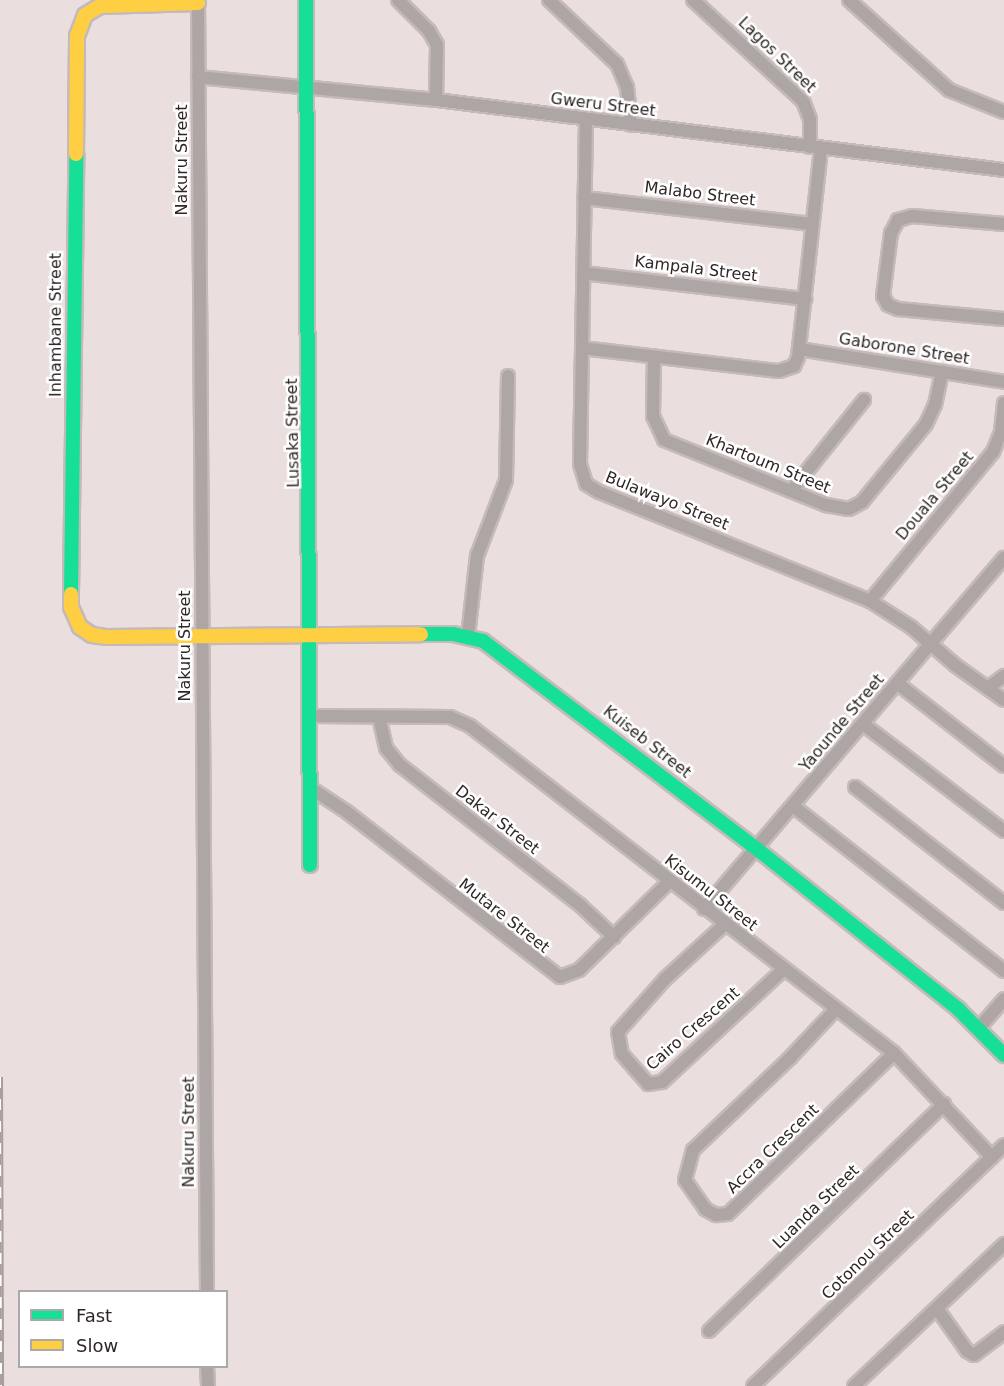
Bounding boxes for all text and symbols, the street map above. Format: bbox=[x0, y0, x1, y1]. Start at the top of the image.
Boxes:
street label: Lagos Street bbox=[734, 13, 820, 97]
street label: Gweru Street bbox=[549, 89, 657, 121]
street label: Nakuru Street bbox=[172, 104, 192, 216]
street label: Malabo Street bbox=[643, 178, 757, 210]
street label: Kampala Street bbox=[634, 252, 758, 286]
street label: Inhambane Street bbox=[46, 253, 66, 397]
street label: Gaborone Street bbox=[837, 329, 971, 369]
street label: Lusaka Street bbox=[282, 378, 304, 488]
street label: Khartoum Street bbox=[703, 430, 833, 498]
street label: Douala Street bbox=[892, 448, 978, 544]
street label: Bulawayo Street bbox=[603, 468, 731, 534]
street label: Nakuru Street bbox=[175, 590, 195, 702]
street label: Yaounde Street bbox=[796, 670, 888, 776]
street label: Kuiseb Street bbox=[599, 702, 695, 782]
street label: Dakar Street bbox=[451, 781, 543, 859]
street label: Kisumu Street bbox=[661, 851, 761, 935]
street label: Mutare Street bbox=[455, 875, 553, 957]
street label: Cairo Crescent bbox=[642, 983, 744, 1075]
street label: Nakuru Street bbox=[179, 1076, 199, 1188]
street label: Accra Crescent bbox=[723, 1100, 823, 1198]
street label: Luanda Street bbox=[769, 1161, 863, 1253]
street label: Cotonou Street bbox=[818, 1206, 918, 1304]
legend bbox=[18, 1290, 228, 1368]
text: Fast bbox=[76, 1305, 112, 1326]
text: Slow bbox=[76, 1335, 118, 1356]

